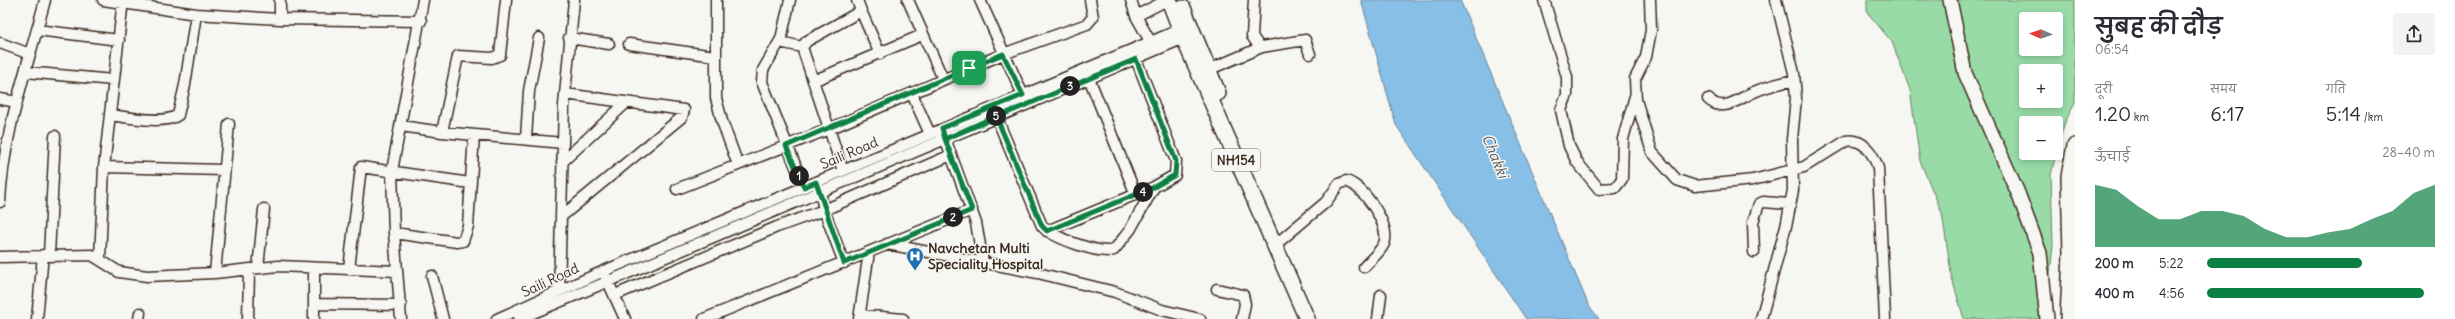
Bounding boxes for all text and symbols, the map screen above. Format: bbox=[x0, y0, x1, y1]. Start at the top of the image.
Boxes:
north arrow bbox=[2019, 12, 2063, 56]
map controls bbox=[2019, 12, 2063, 160]
text: सुबह की दौड़ bbox=[2095, 12, 2222, 40]
button: share bbox=[2393, 13, 2435, 55]
text: 06:54 bbox=[2095, 41, 2129, 58]
pin bbox=[952, 51, 986, 85]
icon: arrive bbox=[958, 57, 980, 79]
button: + bbox=[2019, 64, 2063, 108]
pin: 3 bbox=[1060, 76, 1080, 96]
text: 3 bbox=[1067, 79, 1073, 93]
text: दूरी bbox=[2095, 82, 2112, 96]
text: समय bbox=[2210, 82, 2237, 96]
text: गति bbox=[2326, 82, 2346, 96]
text: 1.20 bbox=[2095, 101, 2131, 126]
text: 6:17 bbox=[2210, 101, 2244, 126]
text: 5:14 bbox=[2326, 101, 2361, 126]
pin: 5 bbox=[986, 106, 1006, 126]
text: 5 bbox=[993, 109, 999, 123]
text: km bbox=[2131, 110, 2149, 124]
text: /km bbox=[2361, 110, 2383, 124]
button: − bbox=[2019, 116, 2063, 160]
water label: Chakki bbox=[1478, 131, 1513, 182]
street label: Saili Road bbox=[817, 133, 881, 173]
text: 28–40 m bbox=[2382, 144, 2435, 161]
text: ऊँचाई bbox=[2095, 148, 2130, 165]
road number: NH154 bbox=[1212, 149, 1260, 171]
pin: 1 bbox=[789, 166, 809, 186]
text: 1 bbox=[797, 169, 801, 183]
pin: 4 bbox=[1133, 182, 1153, 202]
text: 4 bbox=[1140, 185, 1146, 199]
pin: 2 bbox=[943, 207, 963, 227]
text: 2 bbox=[950, 210, 956, 224]
place label: Navchetan Multi Speciality Hospital bbox=[928, 239, 1043, 273]
hospital icon: Navchetan Multi Speciality Hospital bbox=[905, 246, 925, 271]
text: 200 m bbox=[2095, 255, 2134, 272]
text: 5:22 bbox=[2159, 255, 2184, 272]
street label: Saili Road bbox=[518, 259, 582, 301]
text: 400 m bbox=[2095, 285, 2134, 302]
text: 4:56 bbox=[2159, 285, 2184, 302]

